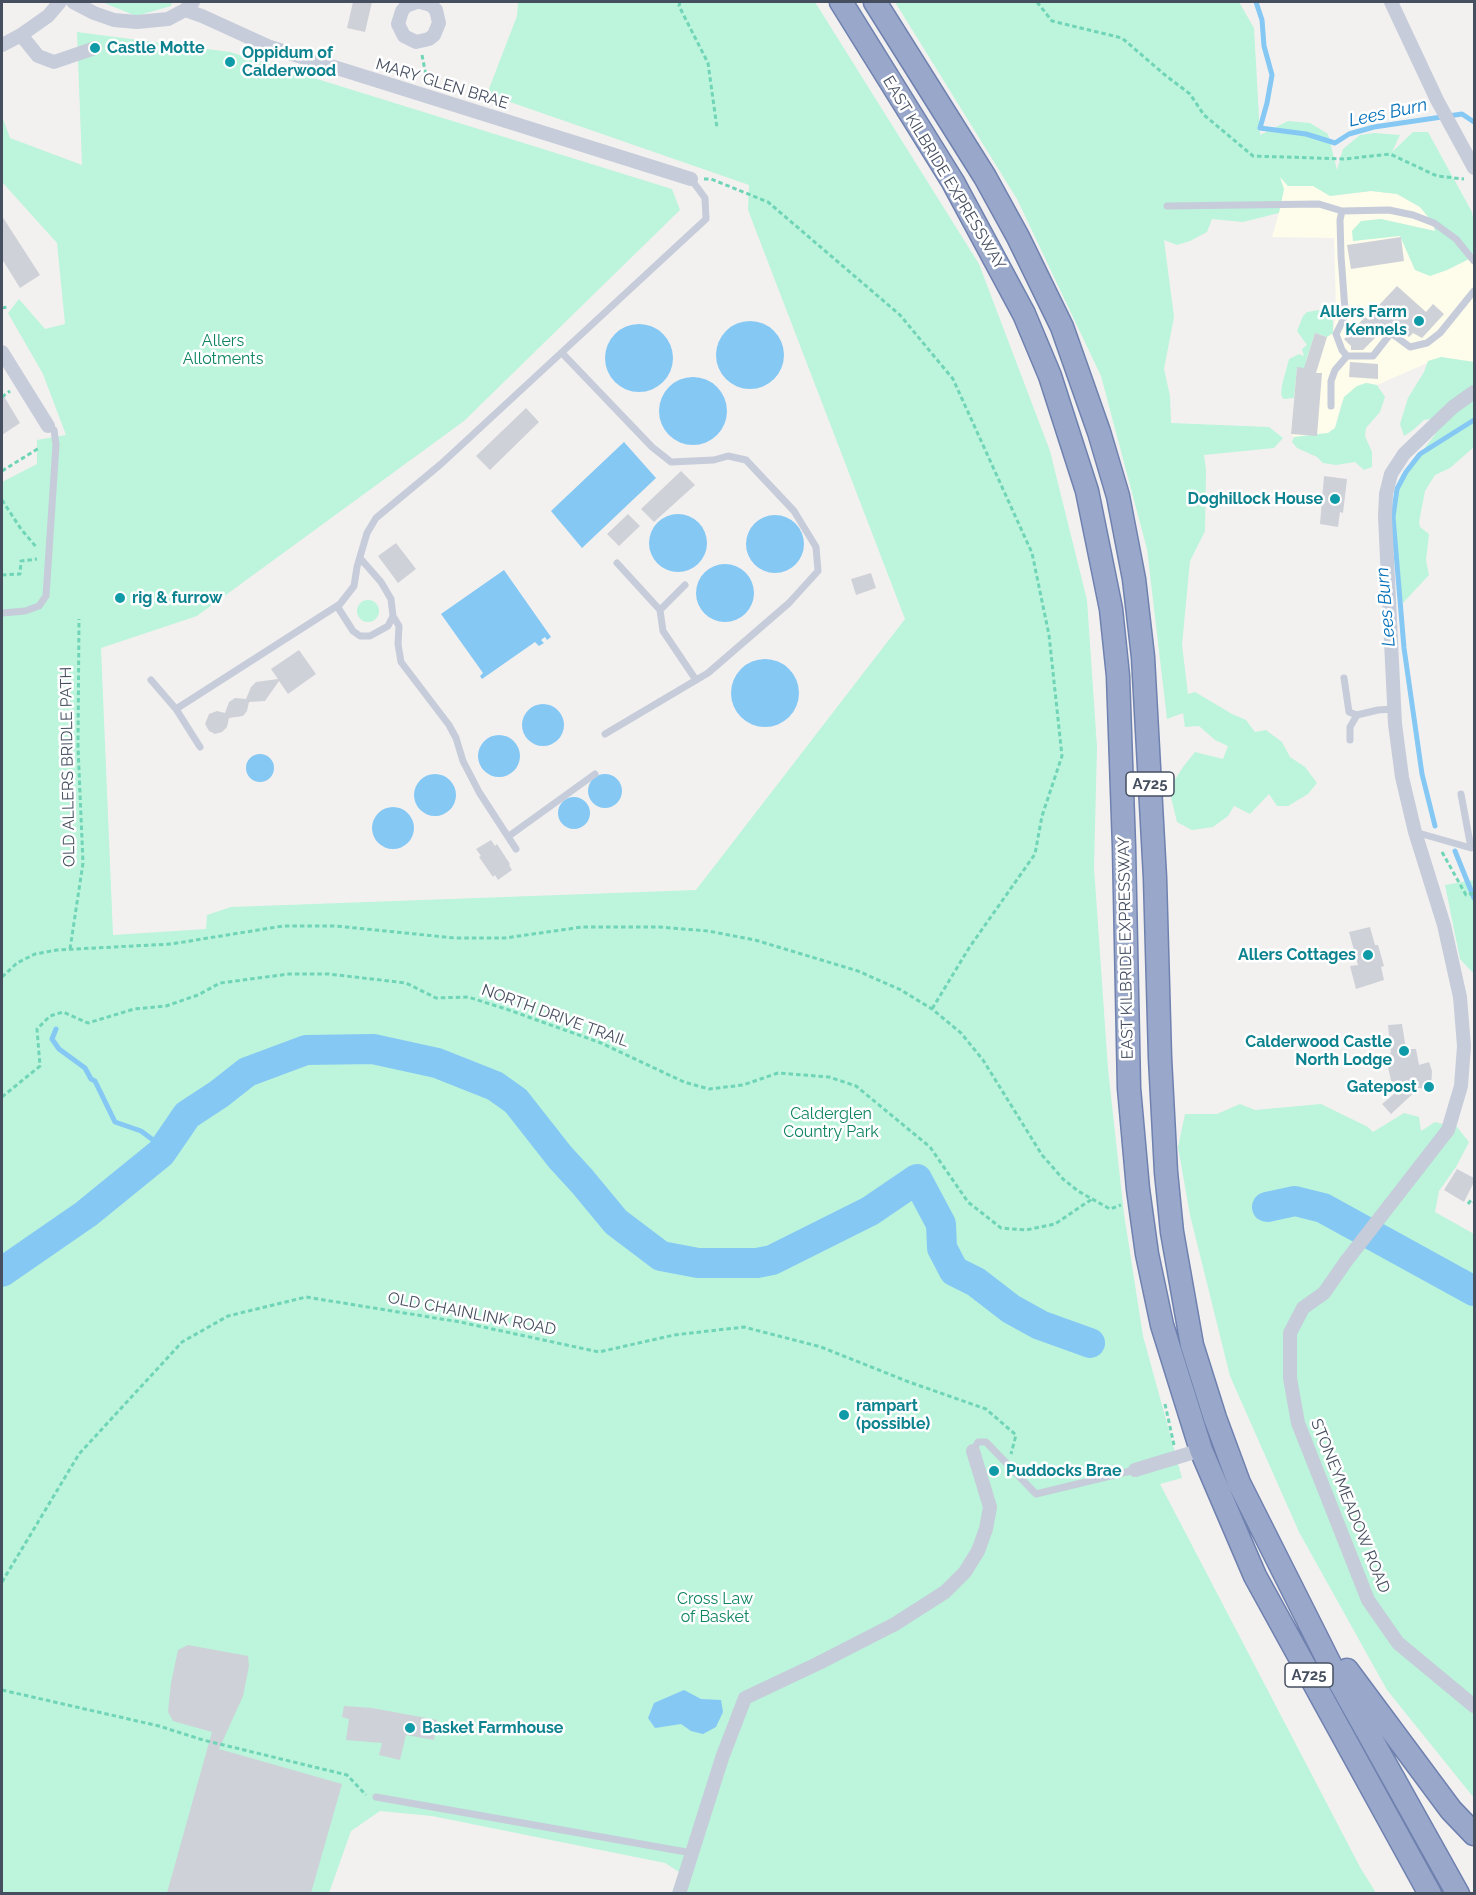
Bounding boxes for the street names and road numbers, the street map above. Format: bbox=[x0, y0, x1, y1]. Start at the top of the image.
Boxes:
street label: MARY GLEN BRAE bbox=[373, 55, 511, 113]
street label: EAST KILBRIDE EXPRESSWAY bbox=[878, 73, 1010, 273]
street label: OLD ALLERS BRIDLE PATH bbox=[57, 667, 79, 867]
road number: A725 bbox=[1126, 772, 1174, 796]
street label: EAST KILBRIDE EXPRESSWAY bbox=[1114, 837, 1138, 1059]
street label: NORTH DRIVE TRAIL bbox=[479, 980, 631, 1052]
street label: OLD CHAINLINK ROAD bbox=[386, 1288, 558, 1340]
street label: STONEYMEADOW ROAD bbox=[1306, 1416, 1394, 1596]
road number: A725 bbox=[1285, 1663, 1333, 1687]

